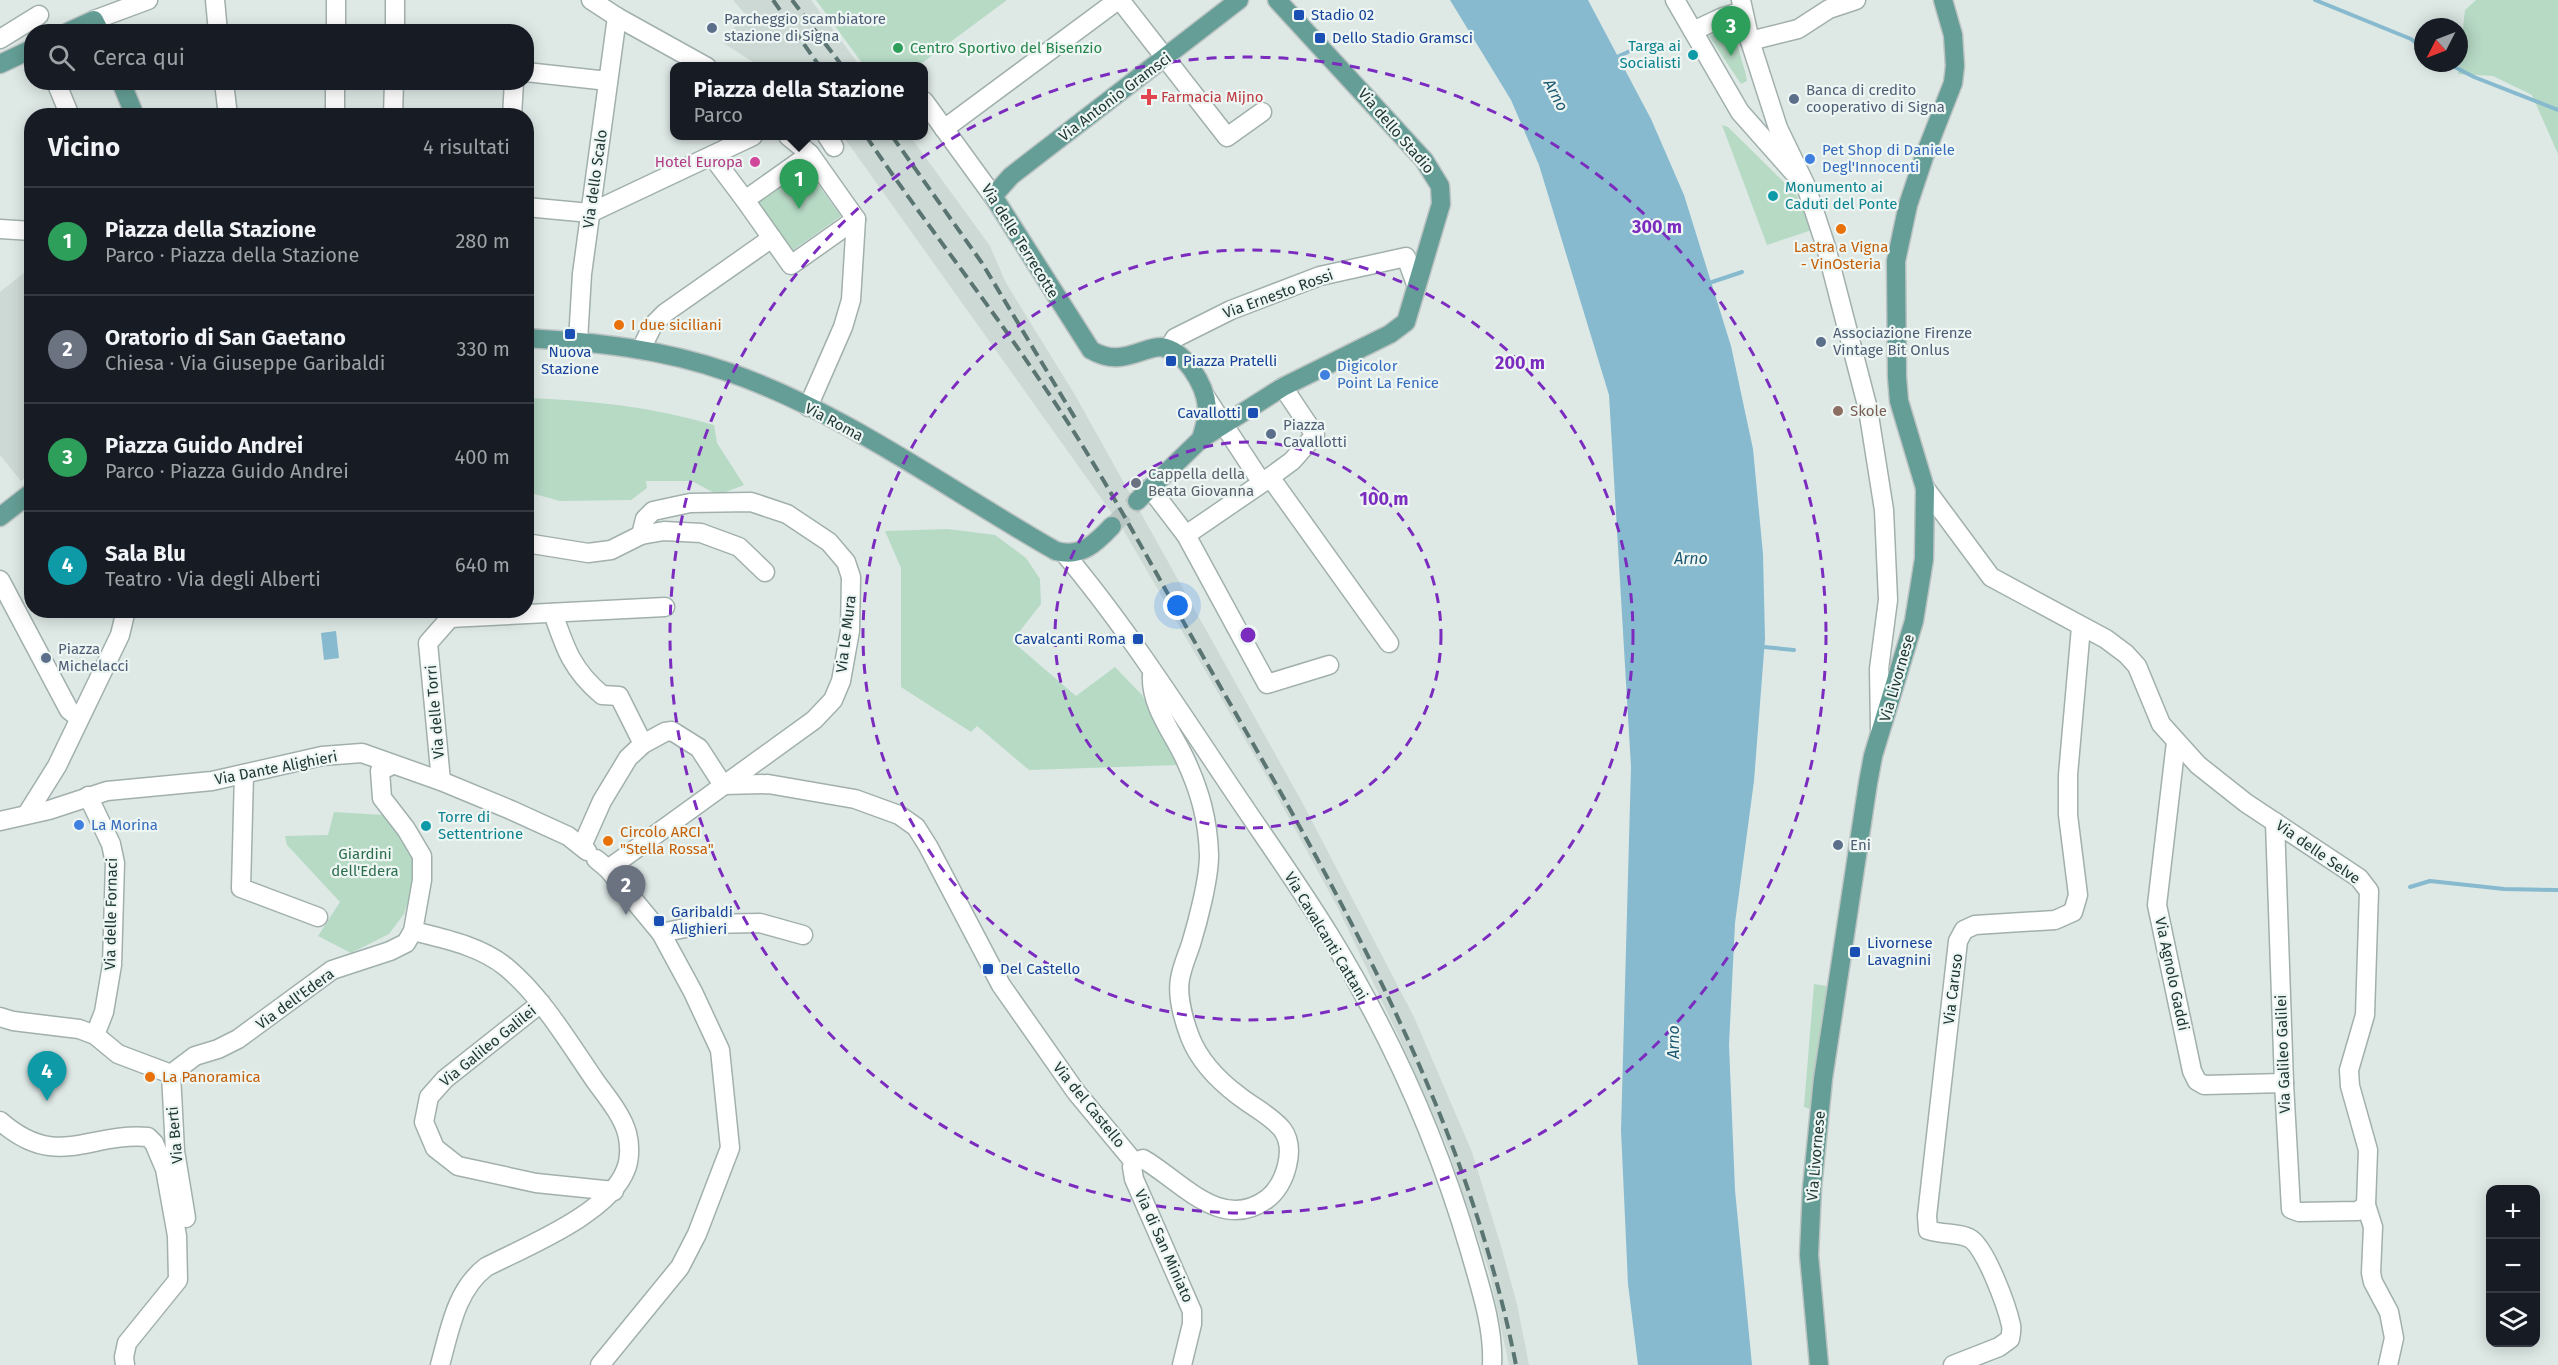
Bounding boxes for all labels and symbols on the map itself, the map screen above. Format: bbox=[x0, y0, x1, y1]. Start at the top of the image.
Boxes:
place label: Stadio 02 bbox=[1311, 6, 1374, 24]
pin: 3 bbox=[1712, 7, 1750, 56]
marker: Stadio 02 bbox=[1292, 8, 1306, 22]
place label: Parcheggio scambiatore stazione di Signa bbox=[724, 10, 886, 45]
north arrow bbox=[2414, 18, 2468, 72]
marker: Parcheggio scambiatore stazione di Signa bbox=[705, 21, 719, 35]
place label: Dello Stadio Gramsci bbox=[1332, 29, 1473, 47]
marker: Dello Stadio Gramsci bbox=[1313, 31, 1327, 45]
place label: Targa ai Socialisti bbox=[1619, 37, 1681, 72]
place label: Centro Sportivo del Bisenzio bbox=[910, 39, 1102, 57]
marker: Centro Sportivo del Bisenzio bbox=[891, 41, 905, 55]
marker: Targa ai Socialisti bbox=[1686, 48, 1700, 62]
street label: Via Antonio Gramsci bbox=[1055, 49, 1175, 145]
water label: Arno bbox=[1539, 75, 1572, 114]
place label: Banca di credito cooperativo di Signa bbox=[1806, 81, 1945, 116]
street label: Via dello Stadio bbox=[1354, 85, 1438, 177]
place label: Farmacia Mijno bbox=[1161, 88, 1264, 106]
marker: Farmacia Mijno bbox=[1142, 90, 1156, 104]
marker: Banca di credito cooperativo di Signa bbox=[1787, 92, 1801, 106]
street label: Via dello Scalo bbox=[579, 128, 611, 230]
place label: Pet Shop di Daniele Degl'Innocenti bbox=[1822, 141, 1955, 176]
marker: Pet Shop di Daniele Degl'Innocenti bbox=[1803, 152, 1817, 166]
place label: Hotel Europa bbox=[655, 153, 743, 171]
marker: Hotel Europa bbox=[748, 155, 762, 169]
pin: 1 bbox=[780, 160, 818, 209]
place label: Monumento ai Caduti del Ponte bbox=[1785, 178, 1897, 213]
street label: Via delle Terrecotte bbox=[978, 180, 1062, 302]
marker: Monumento ai Caduti del Ponte bbox=[1766, 189, 1780, 203]
text: 300 m bbox=[1631, 216, 1682, 238]
marker: Lastra a Vigna - VinOsteria bbox=[1834, 222, 1848, 236]
place label: Lastra a Vigna - VinOsteria bbox=[1794, 238, 1888, 273]
street label: Via Ernesto Rossi bbox=[1220, 266, 1336, 322]
place label: I due siciliani bbox=[631, 316, 722, 334]
marker: I due siciliani bbox=[612, 318, 626, 332]
place label: Associazione Firenze Vintage Bit Onlus bbox=[1833, 324, 1972, 359]
marker: Nuova Stazione bbox=[563, 327, 577, 341]
marker: Associazione Firenze Vintage Bit Onlus bbox=[1814, 335, 1828, 349]
place label: Nuova Stazione bbox=[541, 343, 599, 378]
place label: Piazza Pratelli bbox=[1183, 352, 1277, 370]
text: 200 m bbox=[1495, 352, 1545, 374]
marker: Piazza Pratelli bbox=[1164, 354, 1178, 368]
place label: Digicolor Point La Fenice bbox=[1337, 357, 1439, 392]
marker: Digicolor Point La Fenice bbox=[1318, 368, 1332, 382]
street label: Via Roma bbox=[802, 399, 866, 445]
place label: Skole bbox=[1850, 402, 1887, 420]
place label: Cavallotti bbox=[1177, 404, 1241, 422]
marker: Skole bbox=[1831, 404, 1845, 418]
marker: Cavallotti bbox=[1246, 406, 1260, 420]
place label: Piazza Cavallotti bbox=[1283, 416, 1347, 451]
marker: Piazza Cavallotti bbox=[1264, 427, 1278, 441]
place label: Cappella della Beata Giovanna bbox=[1148, 465, 1254, 500]
marker: Cappella della Beata Giovanna bbox=[1129, 476, 1143, 490]
text: 100 m bbox=[1360, 488, 1408, 510]
water label: Arno bbox=[1673, 549, 1708, 568]
your location bbox=[1163, 591, 1192, 620]
street label: Via Le Mura bbox=[832, 594, 860, 674]
centre of rings bbox=[1238, 625, 1258, 645]
place label: Cavalcanti Roma bbox=[1014, 630, 1126, 648]
marker: Cavalcanti Roma bbox=[1131, 632, 1145, 646]
street label: Via Livornese bbox=[1876, 632, 1918, 724]
place label: Piazza Michelacci bbox=[58, 640, 129, 675]
marker: Piazza Michelacci bbox=[39, 651, 53, 665]
street label: Via delle Torri bbox=[422, 664, 448, 760]
street label: Via Dante Alighieri bbox=[213, 747, 339, 789]
place label: Torre di Settentrione bbox=[438, 808, 523, 843]
place label: La Morina bbox=[91, 816, 158, 834]
street label: Via delle Selve bbox=[2272, 816, 2364, 888]
marker: La Morina bbox=[72, 818, 86, 832]
marker: Torre di Settentrione bbox=[419, 819, 433, 833]
place label: Circolo ARCI "Stella Rossa" bbox=[620, 823, 714, 858]
marker: Circolo ARCI "Stella Rossa" bbox=[601, 834, 615, 848]
place label: Eni bbox=[1850, 836, 1871, 854]
marker: Eni bbox=[1831, 838, 1845, 852]
park label: Giardini dell'Edera bbox=[331, 845, 399, 880]
street label: Via delle Fornaci bbox=[101, 858, 121, 970]
pin: 2 bbox=[606, 866, 646, 915]
street label: Via Cavalcanti Cattani bbox=[1281, 869, 1371, 1003]
place label: Garibaldi Alighieri bbox=[671, 903, 733, 938]
marker: Garibaldi Alighieri bbox=[652, 914, 666, 928]
street label: Via Agnolo Gaddi bbox=[2151, 916, 2193, 1032]
place label: Livornese Lavagnini bbox=[1867, 934, 1933, 969]
marker: Livornese Lavagnini bbox=[1848, 945, 1862, 959]
street label: Via Caruso bbox=[1940, 952, 1966, 1026]
place label: Del Castello bbox=[1000, 960, 1080, 978]
marker: Del Castello bbox=[981, 962, 995, 976]
street label: Via dell'Edera bbox=[252, 965, 338, 1033]
street label: Via Galileo Galilei bbox=[2272, 994, 2294, 1114]
street label: Via Galileo Galilei bbox=[436, 1002, 540, 1090]
water label: Arno bbox=[1664, 1025, 1683, 1060]
pin: 4 bbox=[28, 1052, 66, 1101]
street label: Via del Castello bbox=[1049, 1059, 1129, 1151]
place label: La Panoramica bbox=[162, 1068, 261, 1086]
marker: La Panoramica bbox=[143, 1070, 157, 1084]
street label: Via Berti bbox=[164, 1106, 186, 1164]
street label: Via Livornese bbox=[1803, 1110, 1829, 1202]
street label: Via di San Miniato bbox=[1131, 1187, 1197, 1305]

